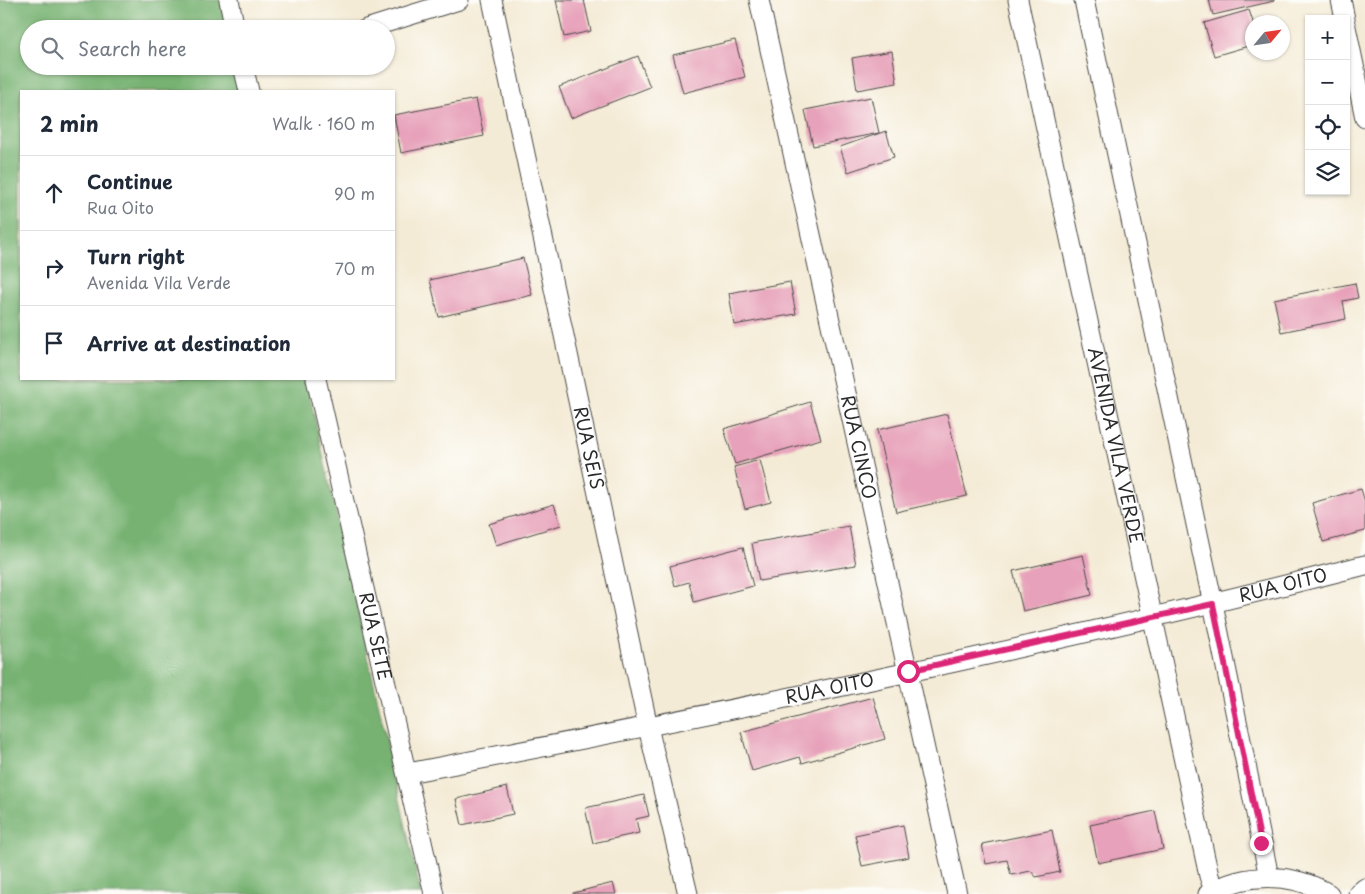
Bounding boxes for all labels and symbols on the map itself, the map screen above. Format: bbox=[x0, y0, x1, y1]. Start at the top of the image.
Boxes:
north arrow bbox=[1245, 15, 1290, 60]
street label: AVENIDA VILA VERDE bbox=[1082, 344, 1151, 546]
street label: RUA CINCO bbox=[835, 392, 884, 501]
street label: RUA SEIS bbox=[568, 404, 612, 491]
street label: RUA OITO bbox=[1236, 560, 1330, 608]
street label: RUA SETE bbox=[353, 589, 400, 683]
route start bbox=[897, 660, 920, 683]
street label: RUA OITO bbox=[782, 665, 876, 710]
route end bbox=[1250, 832, 1273, 855]

